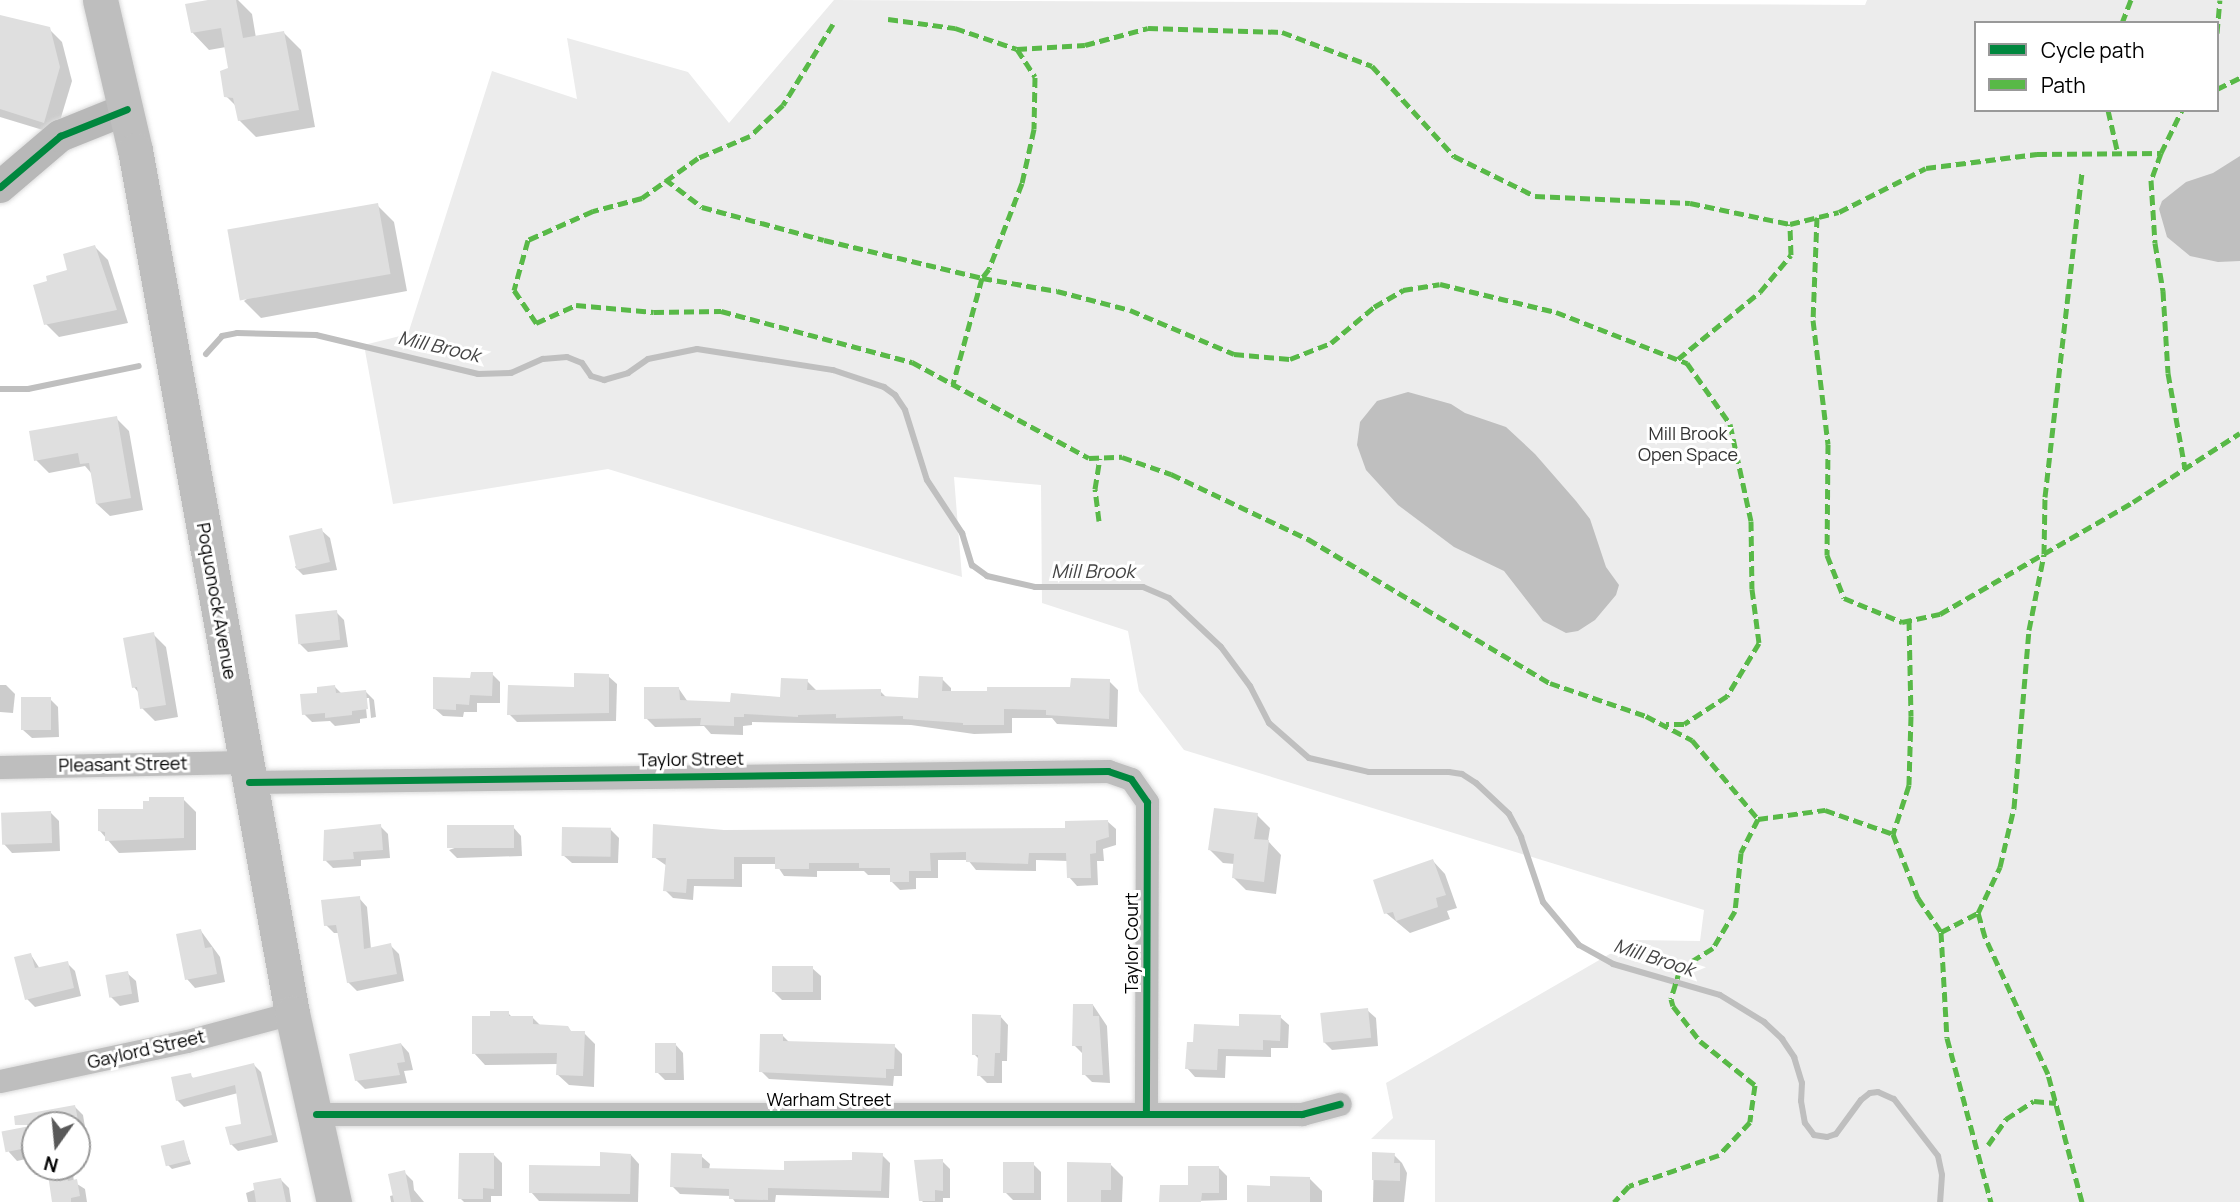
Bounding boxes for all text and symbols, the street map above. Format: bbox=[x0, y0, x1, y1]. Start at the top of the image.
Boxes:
legend bbox=[1974, 21, 2219, 112]
text: Cycle path bbox=[2041, 36, 2144, 64]
text: Path bbox=[2041, 71, 2086, 99]
water label: Mill Brook bbox=[396, 327, 482, 367]
park label: Mill Brook Open Space bbox=[1638, 423, 1738, 466]
street label: Poquonock Avenue bbox=[193, 521, 241, 681]
water label: Mill Brook bbox=[1051, 561, 1135, 583]
street label: Taylor Street bbox=[638, 747, 744, 771]
street label: Pleasant Street bbox=[58, 752, 188, 776]
street label: Taylor Court bbox=[1120, 892, 1142, 994]
water label: Mill Brook bbox=[1611, 934, 1697, 982]
street label: Gaylord Street bbox=[85, 1025, 207, 1073]
street label: Warham Street bbox=[767, 1088, 891, 1110]
north arrow bbox=[21, 1111, 91, 1181]
text: N bbox=[41, 1150, 61, 1179]

